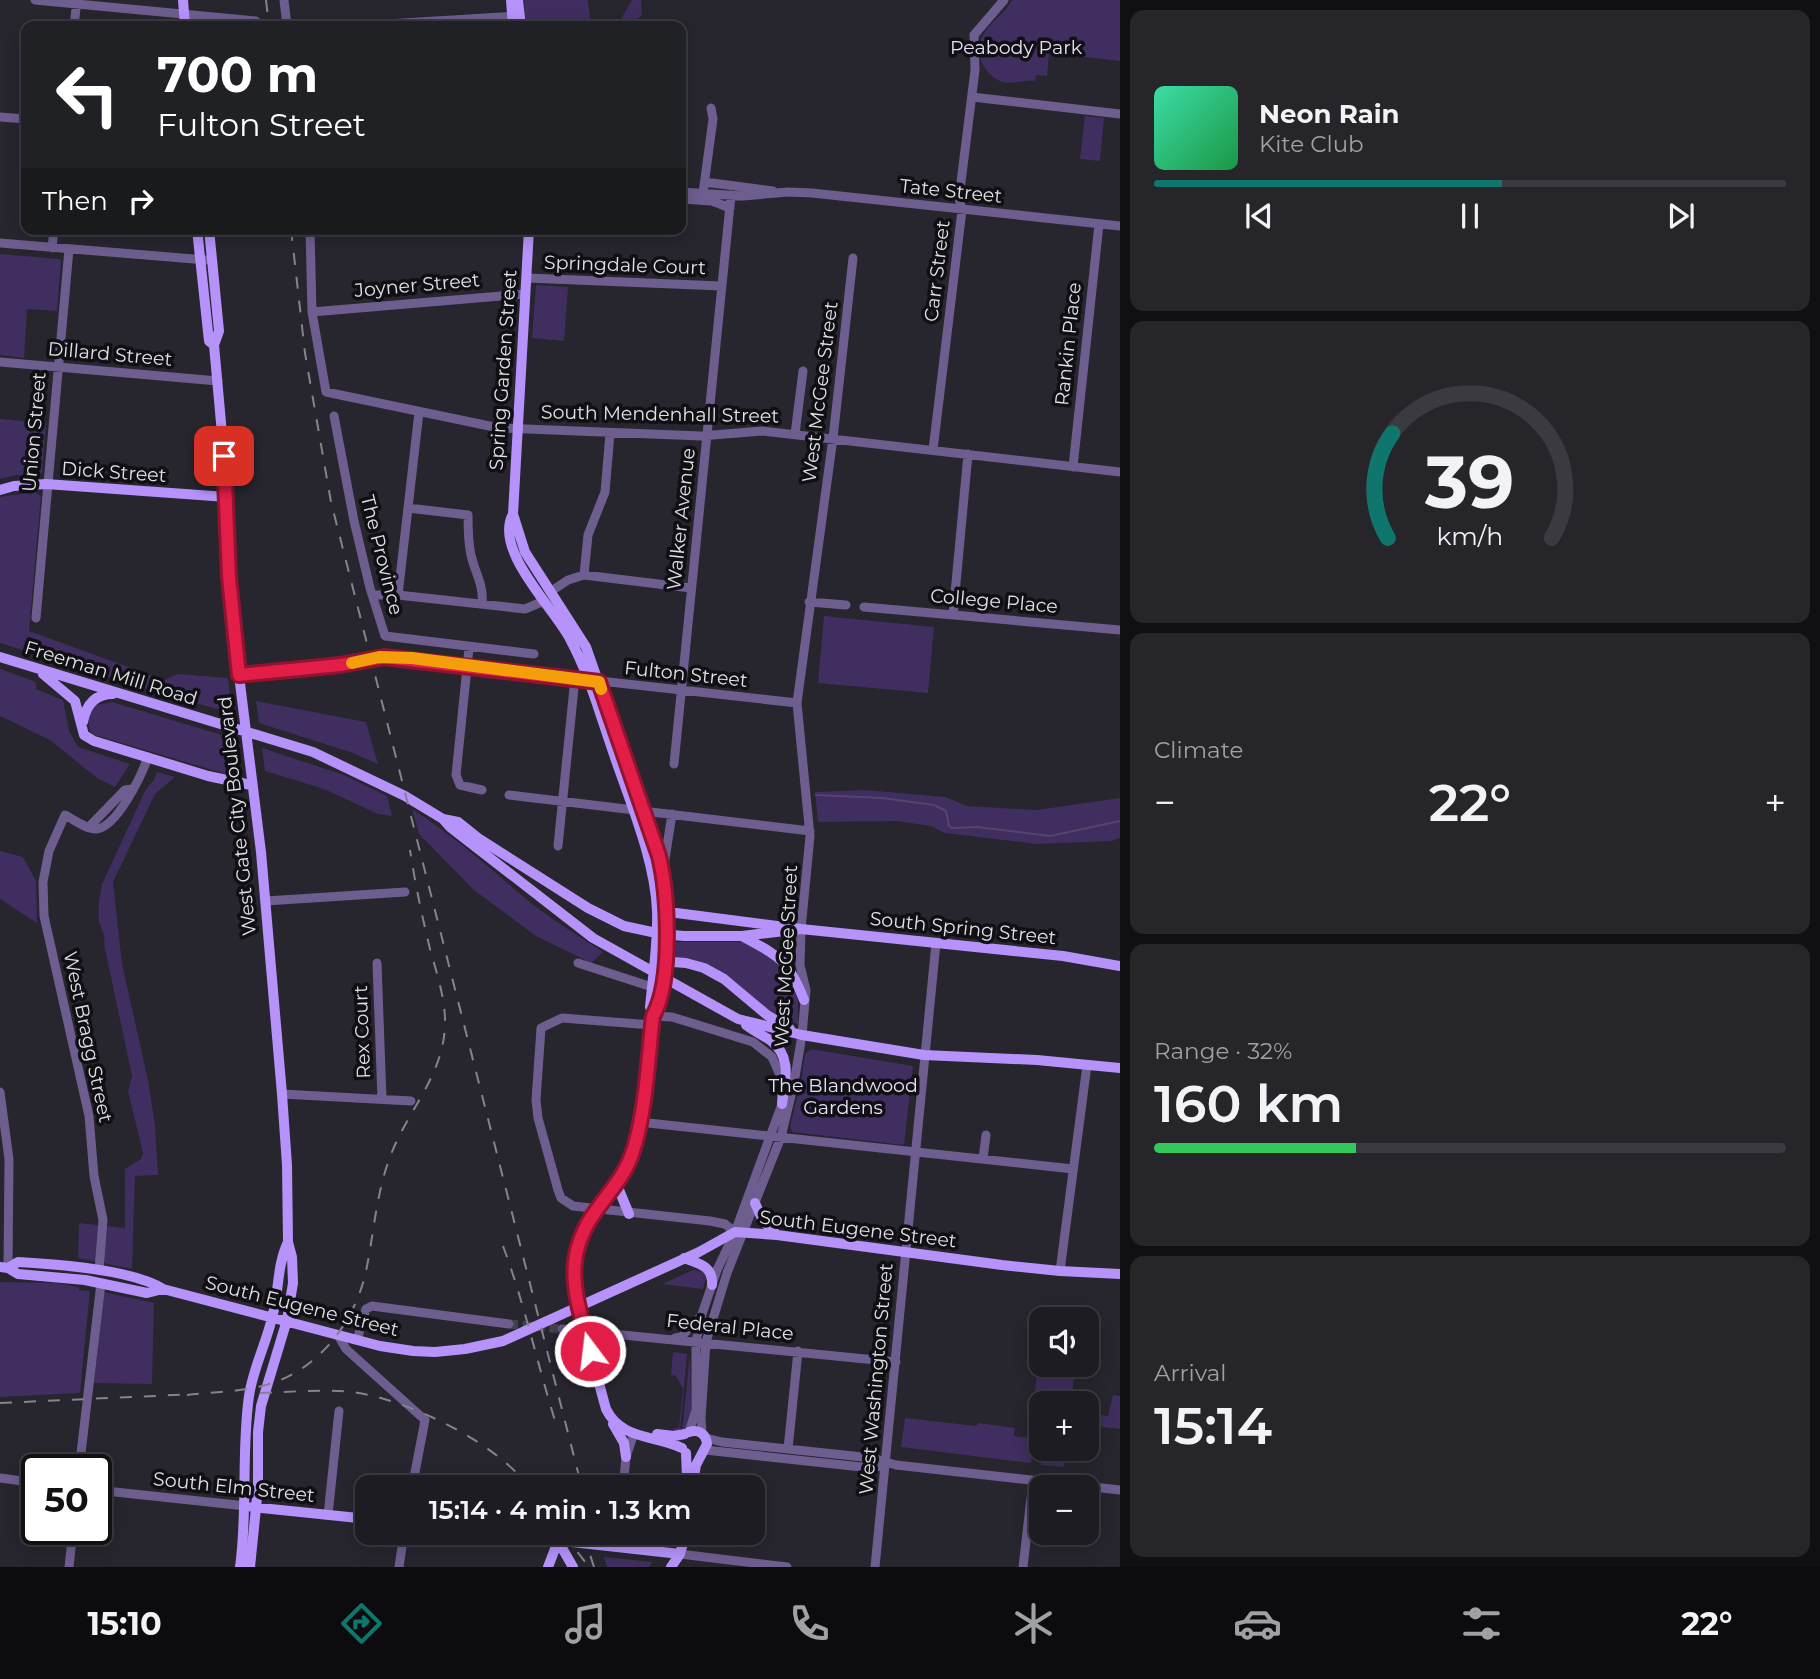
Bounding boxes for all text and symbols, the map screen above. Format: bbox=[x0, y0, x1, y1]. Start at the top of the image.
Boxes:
park label: Peabody Park bbox=[950, 36, 1083, 59]
text: 700 m bbox=[157, 45, 318, 104]
icon: left bbox=[42, 49, 133, 140]
text: Neon Rain bbox=[1259, 98, 1400, 130]
text: Fulton Street bbox=[157, 105, 366, 144]
text: Kite Club bbox=[1259, 130, 1364, 158]
street label: Tate Street bbox=[899, 174, 1004, 208]
icon: right bbox=[122, 182, 160, 220]
text: Then bbox=[42, 185, 108, 217]
icon: previous bbox=[1240, 197, 1278, 235]
icon: pause bbox=[1451, 197, 1489, 235]
icon: next bbox=[1662, 197, 1700, 235]
street label: Carr Street bbox=[919, 219, 955, 323]
street label: Springdale Court bbox=[544, 251, 707, 279]
street label: Joyner Street bbox=[352, 268, 481, 302]
street label: Spring Garden Street bbox=[485, 269, 521, 471]
street label: Rankin Place bbox=[1050, 281, 1086, 407]
street label: West McGee Street bbox=[797, 300, 843, 484]
street label: Dillard Street bbox=[47, 337, 174, 371]
street label: Union Street bbox=[17, 371, 51, 493]
street label: South Mendenhall Street bbox=[541, 400, 780, 428]
pin bbox=[194, 426, 254, 486]
icon: arrive bbox=[205, 437, 243, 475]
text: 39 bbox=[1424, 439, 1515, 527]
street label: Walker Avenue bbox=[662, 447, 700, 591]
street label: Dick Street bbox=[61, 457, 168, 487]
street label: The Province bbox=[356, 493, 408, 617]
text: km/h bbox=[1437, 521, 1503, 551]
street label: College Place bbox=[929, 584, 1059, 618]
street label: Freeman Mill Road bbox=[22, 636, 200, 710]
street label: Fulton Street bbox=[623, 656, 749, 692]
street label: West Gate City Boulevard bbox=[213, 695, 261, 937]
text: Climate bbox=[1154, 736, 1243, 764]
text: 22° bbox=[1429, 771, 1511, 834]
text: − bbox=[1154, 779, 1176, 826]
text: + bbox=[1764, 779, 1786, 826]
street label: West McGee Street bbox=[770, 864, 802, 1048]
street label: South Spring Street bbox=[869, 907, 1058, 949]
street label: West Bragg Street bbox=[59, 949, 117, 1125]
street label: Rex Court bbox=[349, 985, 375, 1079]
text: Range · 32% bbox=[1154, 1037, 1292, 1065]
text: 160 km bbox=[1154, 1072, 1343, 1135]
park label: The Blandwood Gardens bbox=[768, 1074, 918, 1119]
street label: South Eugene Street bbox=[758, 1205, 958, 1253]
street label: West Washington Street bbox=[854, 1262, 898, 1496]
street label: South Eugene Street bbox=[203, 1271, 401, 1341]
map controls bbox=[1029, 1307, 1099, 1545]
button: sound bbox=[1029, 1307, 1099, 1377]
street label: Federal Place bbox=[665, 1309, 795, 1345]
position arrow bbox=[553, 1314, 627, 1388]
text: Arrival bbox=[1154, 1359, 1227, 1387]
button: + bbox=[1029, 1391, 1099, 1461]
text: 15:14 bbox=[1154, 1394, 1272, 1457]
speed limit sign: 50 bbox=[21, 1454, 112, 1545]
street label: South Elm Street bbox=[152, 1467, 316, 1507]
button: − bbox=[1029, 1475, 1099, 1545]
text: 15:14 · 4 min · 1.3 km bbox=[429, 1494, 691, 1526]
icon: directions bbox=[337, 1599, 386, 1648]
icon: music bbox=[561, 1599, 610, 1648]
icon: phone bbox=[785, 1599, 834, 1648]
icon: climate bbox=[1009, 1599, 1058, 1648]
icon: car bbox=[1233, 1599, 1282, 1648]
icon: filters bbox=[1457, 1599, 1506, 1648]
text: 15:10 bbox=[88, 1604, 162, 1643]
text: 22° bbox=[1681, 1604, 1732, 1643]

